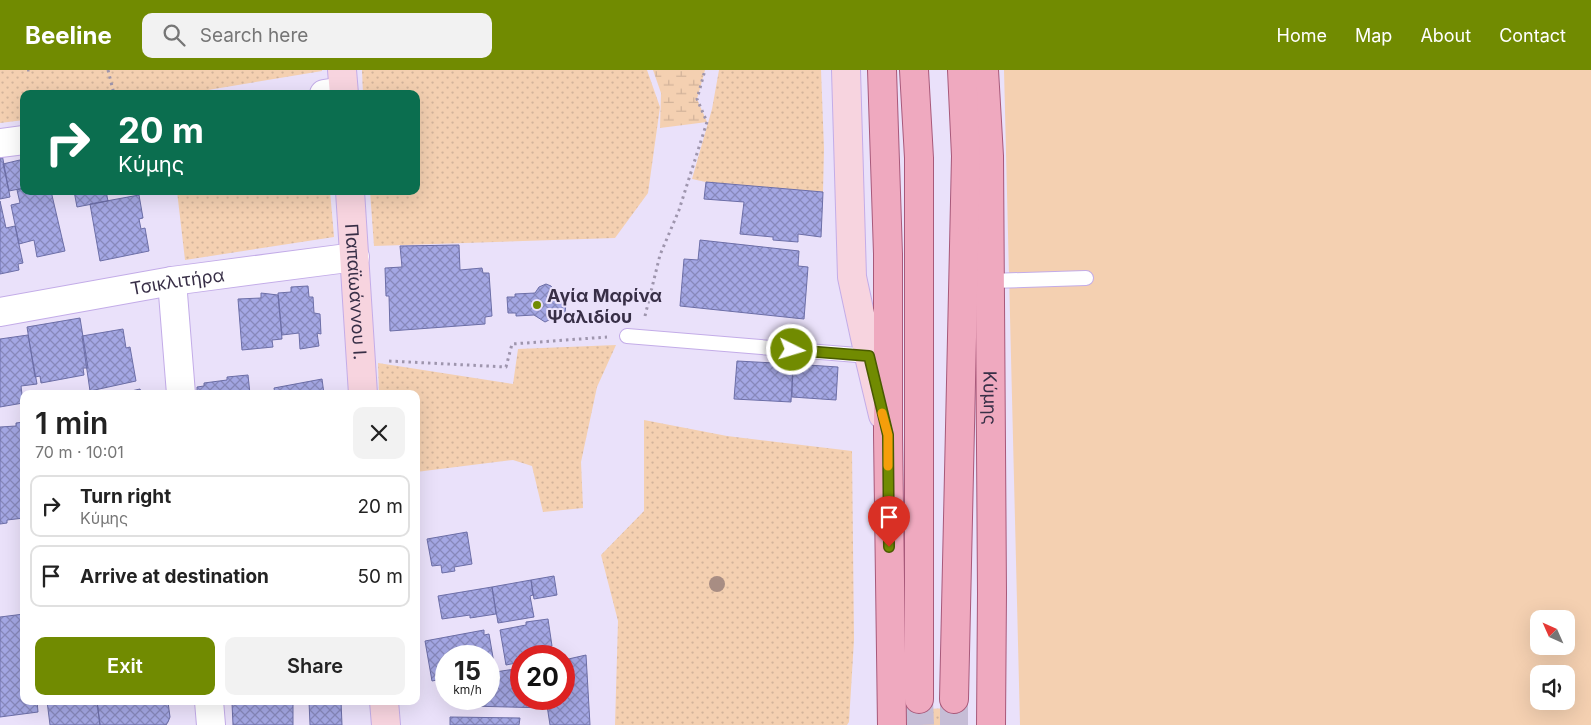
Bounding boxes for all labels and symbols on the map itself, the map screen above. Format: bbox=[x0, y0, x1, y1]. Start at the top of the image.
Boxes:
street label: Παπαϊωάννου Ι. bbox=[342, 223, 371, 361]
street label: Τσικλιτήρα bbox=[129, 264, 226, 299]
place label: Αγία Μαρίνα Ψαλιδίου bbox=[547, 285, 662, 327]
marker: Αγία Μαρίνα Ψαλιδίου bbox=[531, 299, 543, 311]
position arrow bbox=[765, 323, 817, 375]
street label: Κύμης bbox=[980, 371, 1001, 425]
pin bbox=[868, 496, 910, 547]
north arrow bbox=[1530, 610, 1575, 655]
speed limit sign: 20 bbox=[510, 645, 575, 710]

